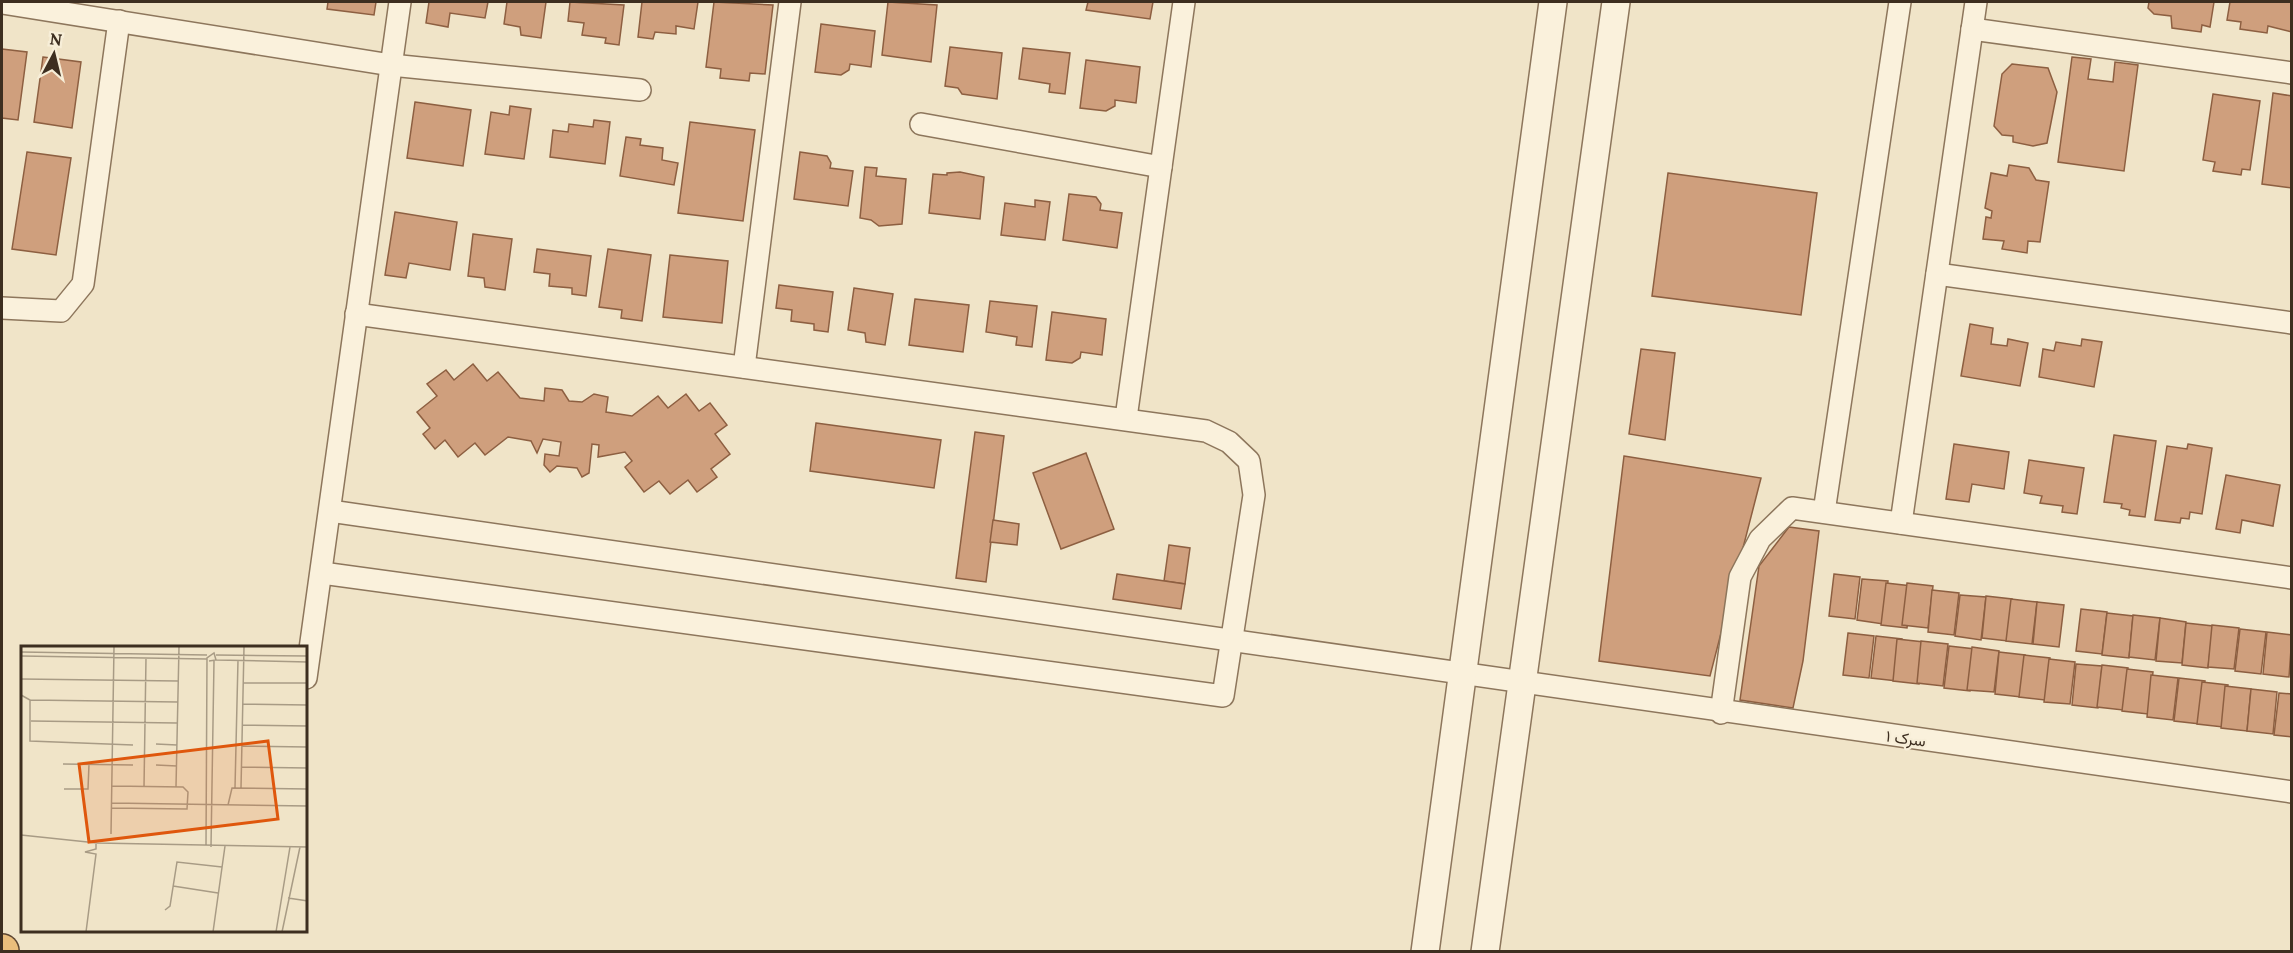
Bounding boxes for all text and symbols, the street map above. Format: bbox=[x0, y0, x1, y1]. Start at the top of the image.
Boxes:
north arrow bbox=[24, 24, 84, 84]
text: N bbox=[48, 28, 63, 50]
inset map bbox=[21, 646, 308, 932]
street label: سرک ۱ bbox=[1885, 725, 1927, 752]

